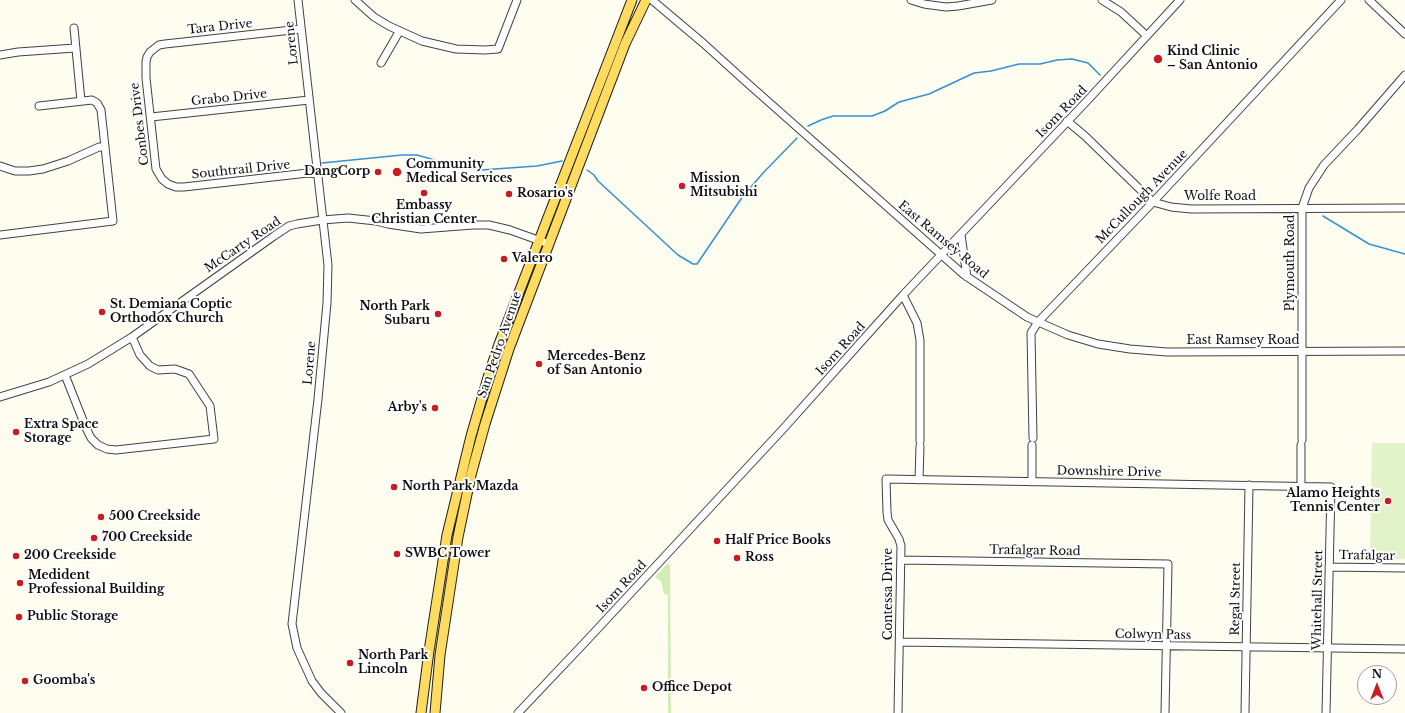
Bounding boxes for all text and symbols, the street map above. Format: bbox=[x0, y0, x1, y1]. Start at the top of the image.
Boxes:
street label: Tara Drive bbox=[187, 16, 253, 38]
street label: Lorene bbox=[283, 20, 301, 66]
place label: Kind Clinic – San Antonio bbox=[1167, 45, 1258, 73]
marker: Kind Clinic – San Antonio bbox=[1152, 53, 1164, 65]
street label: Conbes Drive bbox=[128, 82, 152, 166]
street label: Isom Road bbox=[1034, 83, 1090, 141]
street label: Grabo Drive bbox=[190, 87, 268, 109]
street label: McCullough Avenue bbox=[1093, 147, 1191, 247]
street label: Southtrail Drive bbox=[191, 158, 291, 182]
place label: Community Medical Services bbox=[406, 158, 512, 186]
place label: DangCorp bbox=[304, 165, 370, 179]
marker: Community Medical Services bbox=[391, 166, 403, 178]
marker: DangCorp bbox=[373, 167, 383, 177]
place label: Mission Mitsubishi bbox=[690, 172, 758, 200]
marker: Mission Mitsubishi bbox=[677, 181, 687, 191]
place label: Rosario's bbox=[517, 187, 573, 201]
marker: Embassy Christian Center bbox=[419, 188, 429, 198]
marker: Rosario's bbox=[504, 189, 514, 199]
street label: Wolfe Road bbox=[1184, 190, 1256, 204]
street label: East Ramsey Road bbox=[895, 198, 991, 282]
place label: Embassy Christian Center bbox=[371, 199, 477, 227]
street label: McCarty Road bbox=[202, 214, 284, 276]
street label: Plymouth Road bbox=[1284, 215, 1298, 311]
place label: Valero bbox=[512, 252, 553, 266]
marker: Valero bbox=[499, 254, 509, 264]
street label: San Pedro Avenue bbox=[475, 290, 525, 400]
place label: St. Demiana Coptic Orthodox Church bbox=[110, 298, 232, 326]
place label: North Park Subaru bbox=[359, 300, 430, 328]
marker: St. Demiana Coptic Orthodox Church bbox=[97, 307, 107, 317]
marker: North Park Subaru bbox=[433, 309, 443, 319]
street label: Isom Road bbox=[813, 319, 869, 379]
street label: East Ramsey Road bbox=[1187, 334, 1299, 348]
street label: Lorene bbox=[301, 340, 319, 386]
place label: Mercedes-Benz of San Antonio bbox=[547, 350, 646, 378]
marker: Mercedes-Benz of San Antonio bbox=[534, 359, 544, 369]
place label: Arby's bbox=[388, 401, 427, 415]
marker: Arby's bbox=[430, 403, 440, 413]
place label: Extra Space Storage bbox=[24, 418, 98, 446]
marker: Extra Space Storage bbox=[11, 427, 21, 437]
street label: Downshire Drive bbox=[1057, 464, 1161, 480]
place label: North Park Mazda bbox=[402, 480, 518, 494]
marker: North Park Mazda bbox=[389, 482, 399, 492]
place label: Alamo Heights Tennis Center bbox=[1286, 487, 1380, 515]
marker: Alamo Heights Tennis Center bbox=[1383, 496, 1393, 506]
place label: 500 Creekside bbox=[109, 510, 201, 524]
marker: 500 Creekside bbox=[96, 512, 106, 522]
place label: 700 Creekside bbox=[102, 531, 193, 545]
marker: 700 Creekside bbox=[89, 533, 99, 543]
place label: Half Price Books bbox=[725, 534, 831, 548]
marker: Half Price Books bbox=[712, 536, 722, 546]
street label: Trafalgar Road bbox=[989, 543, 1081, 559]
place label: SWBC Tower bbox=[405, 547, 490, 561]
street label: Contessa Drive bbox=[882, 548, 896, 640]
street label: Trafalgar bbox=[1339, 548, 1395, 564]
place label: 200 Creekside bbox=[24, 549, 116, 563]
marker: SWBC Tower bbox=[392, 549, 402, 559]
street label: Whitehall Street bbox=[1310, 550, 1326, 650]
marker: 200 Creekside bbox=[11, 551, 21, 561]
place label: Ross bbox=[745, 551, 774, 565]
marker: Ross bbox=[732, 553, 742, 563]
street label: Isom Road bbox=[594, 558, 650, 616]
street label: Regal Street bbox=[1228, 562, 1244, 636]
place label: Medident Professional Building bbox=[28, 569, 164, 597]
marker: Medident Professional Building bbox=[15, 578, 25, 588]
place label: Public Storage bbox=[27, 610, 118, 624]
marker: Public Storage bbox=[14, 612, 24, 622]
street label: Colwyn Pass bbox=[1115, 627, 1191, 643]
place label: North Park Lincoln bbox=[358, 649, 429, 677]
marker: North Park Lincoln bbox=[345, 658, 355, 668]
north arrow bbox=[1357, 665, 1397, 705]
text: N bbox=[1372, 667, 1382, 681]
place label: Goomba's bbox=[33, 674, 95, 688]
marker: Goomba's bbox=[20, 676, 30, 686]
place label: Office Depot bbox=[652, 681, 732, 695]
marker: Office Depot bbox=[639, 683, 649, 693]

